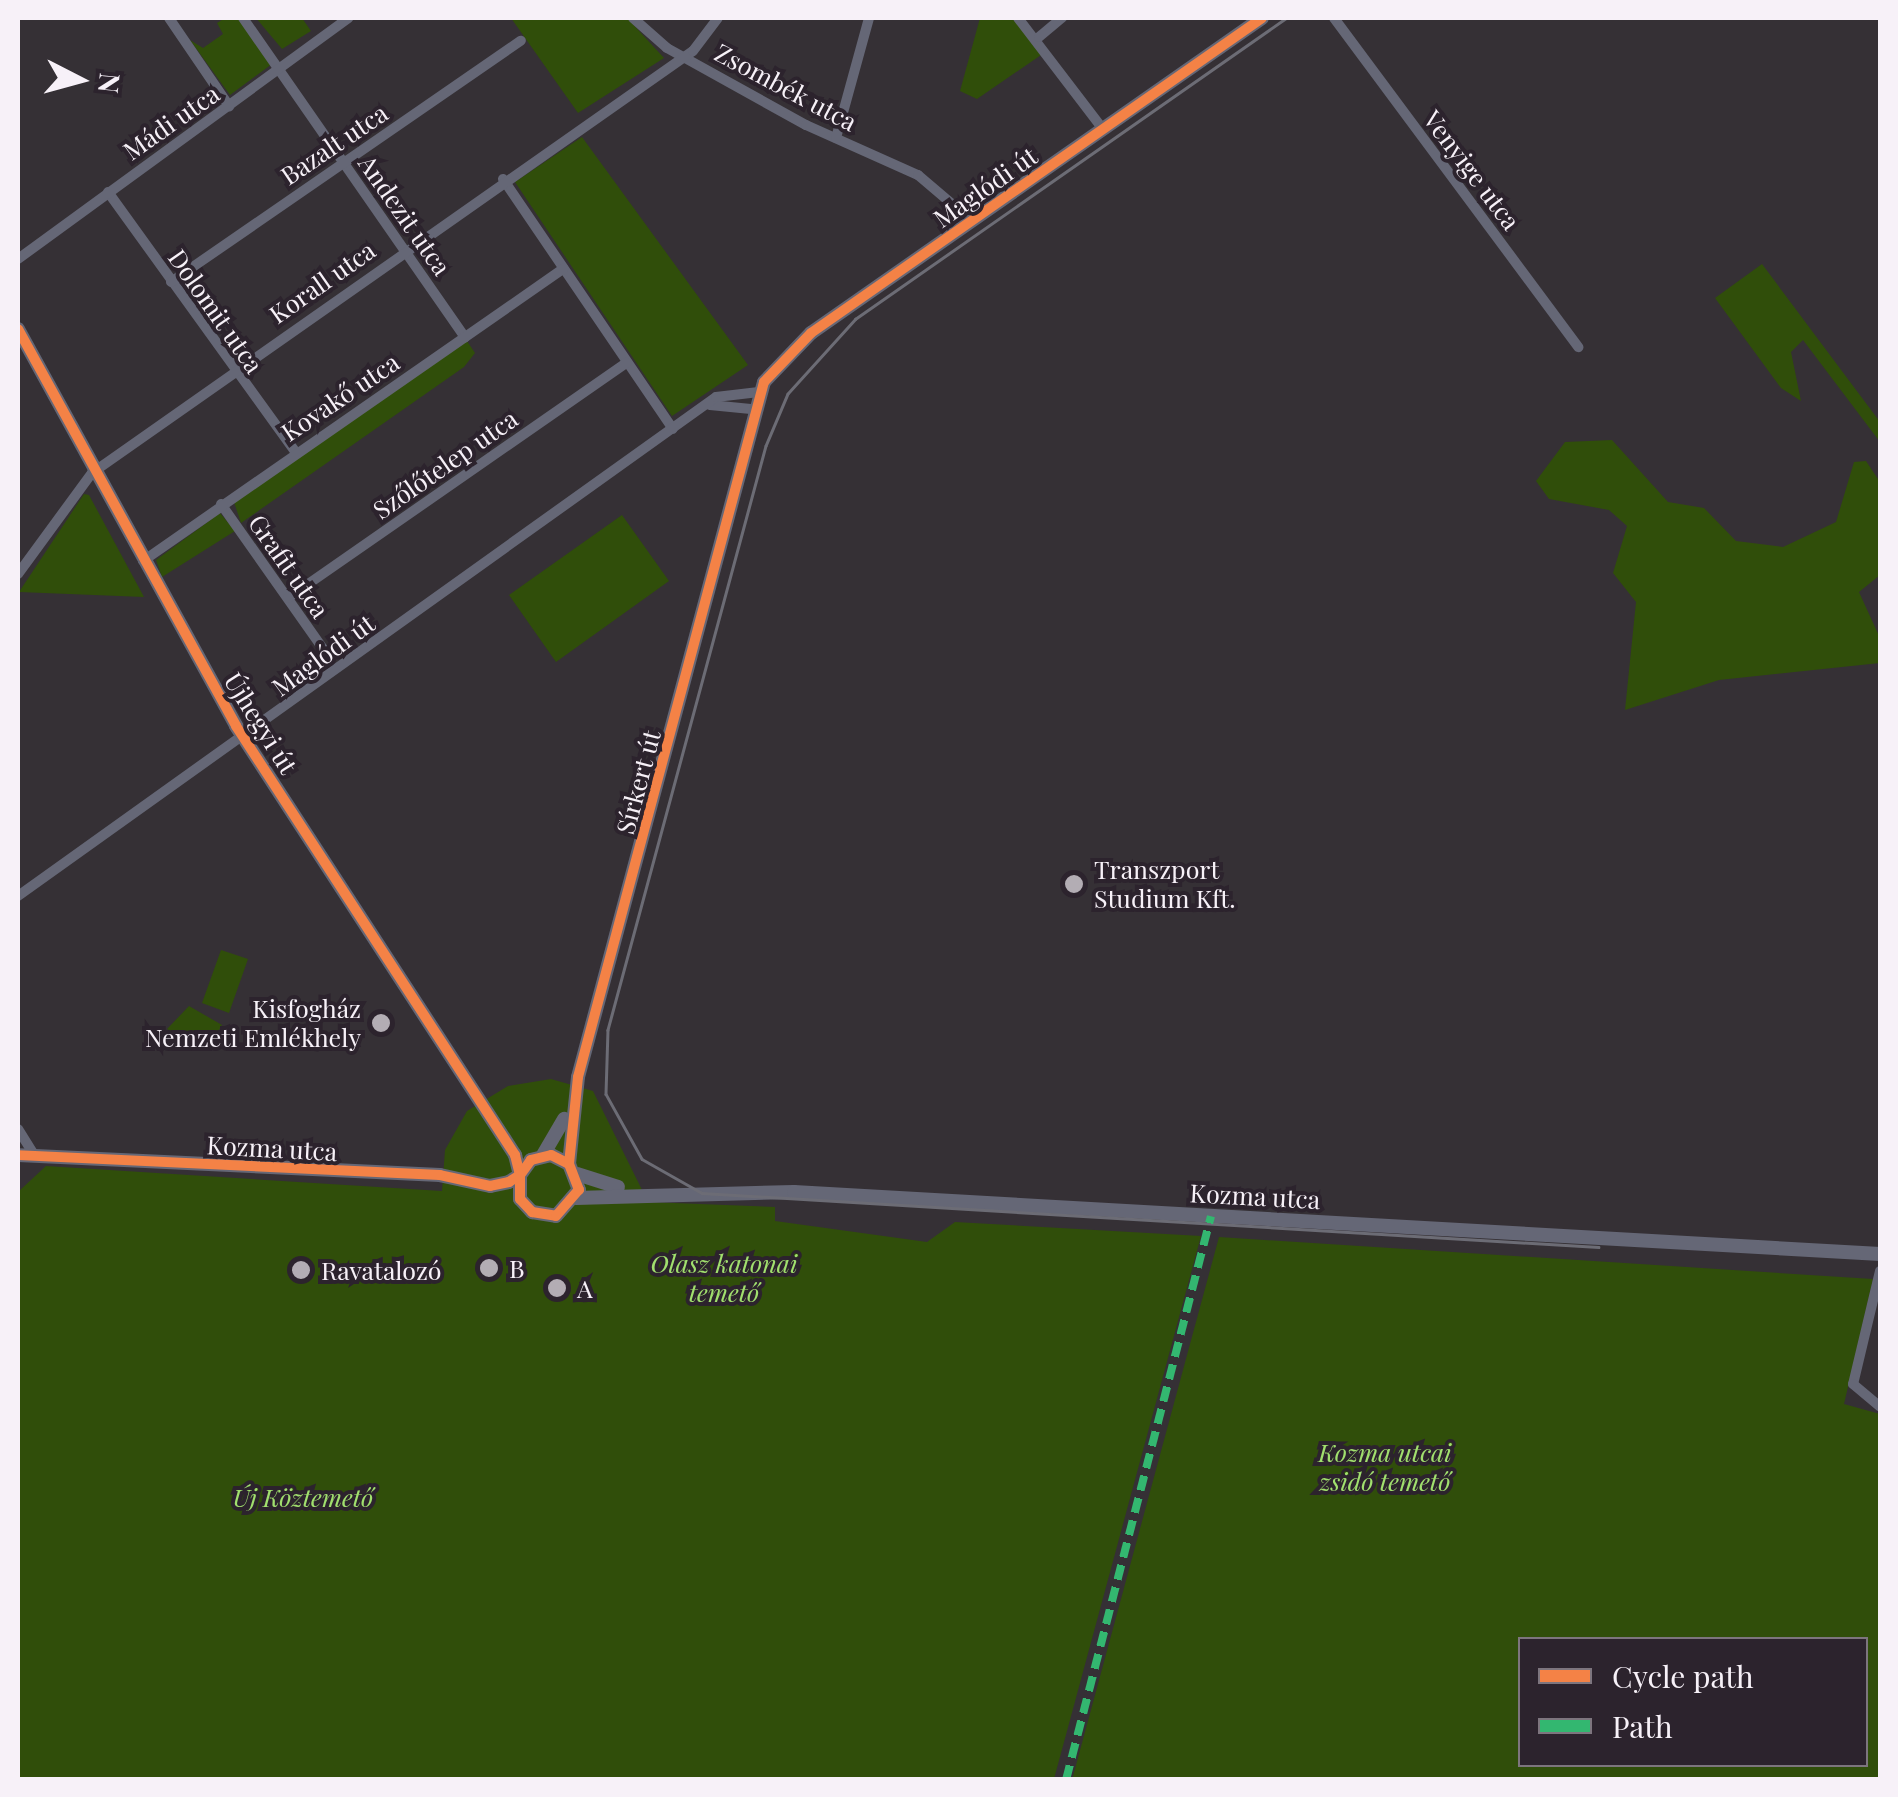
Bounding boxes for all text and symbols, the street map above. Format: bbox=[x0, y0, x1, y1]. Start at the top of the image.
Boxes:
north arrow bbox=[30, 30, 130, 130]
street label: Zsombék utca bbox=[710, 37, 862, 137]
text: N bbox=[91, 71, 130, 95]
street label: Mádi utca bbox=[117, 78, 225, 166]
street label: Bazalt utca bbox=[275, 97, 393, 191]
street label: Venyige utca bbox=[1417, 105, 1527, 235]
street label: Maglódi út bbox=[928, 140, 1042, 234]
street label: Andezit utca bbox=[353, 149, 457, 281]
street label: Korall utca bbox=[263, 235, 381, 329]
street label: Dolomit utca bbox=[162, 243, 270, 379]
street label: Kovakő utca bbox=[275, 347, 405, 447]
street label: Szőlőtelep utca bbox=[367, 403, 523, 525]
street label: Grafit utca bbox=[242, 508, 336, 624]
street label: Maglódi út bbox=[266, 608, 380, 702]
street label: Újhegyi út bbox=[218, 667, 304, 779]
street label: Sírkert út bbox=[610, 727, 666, 837]
place label: Transzport Studium Kft. bbox=[1094, 855, 1235, 914]
marker: Transzport Studium Kft. bbox=[1063, 873, 1085, 895]
place label: Kisfogház Nemzeti Emlékhely bbox=[145, 994, 361, 1053]
marker: Kisfogház Nemzeti Emlékhely bbox=[370, 1012, 392, 1034]
street label: Kozma utca bbox=[206, 1130, 338, 1166]
street label: Kozma utca bbox=[1189, 1178, 1321, 1214]
park label: Olasz katonai temető bbox=[651, 1249, 797, 1308]
place label: B bbox=[509, 1253, 525, 1283]
place label: Ravatalozó bbox=[321, 1255, 442, 1285]
marker: B bbox=[478, 1257, 500, 1279]
marker: Ravatalozó bbox=[290, 1259, 312, 1281]
place label: A bbox=[577, 1273, 593, 1303]
marker: A bbox=[546, 1277, 568, 1299]
park label: Kozma utcai zsidó temető bbox=[1318, 1438, 1452, 1497]
park label: Új Köztemető bbox=[233, 1482, 373, 1512]
legend bbox=[1518, 1637, 1868, 1767]
text: Cycle path bbox=[1612, 1656, 1754, 1696]
text: Path bbox=[1612, 1706, 1673, 1746]

